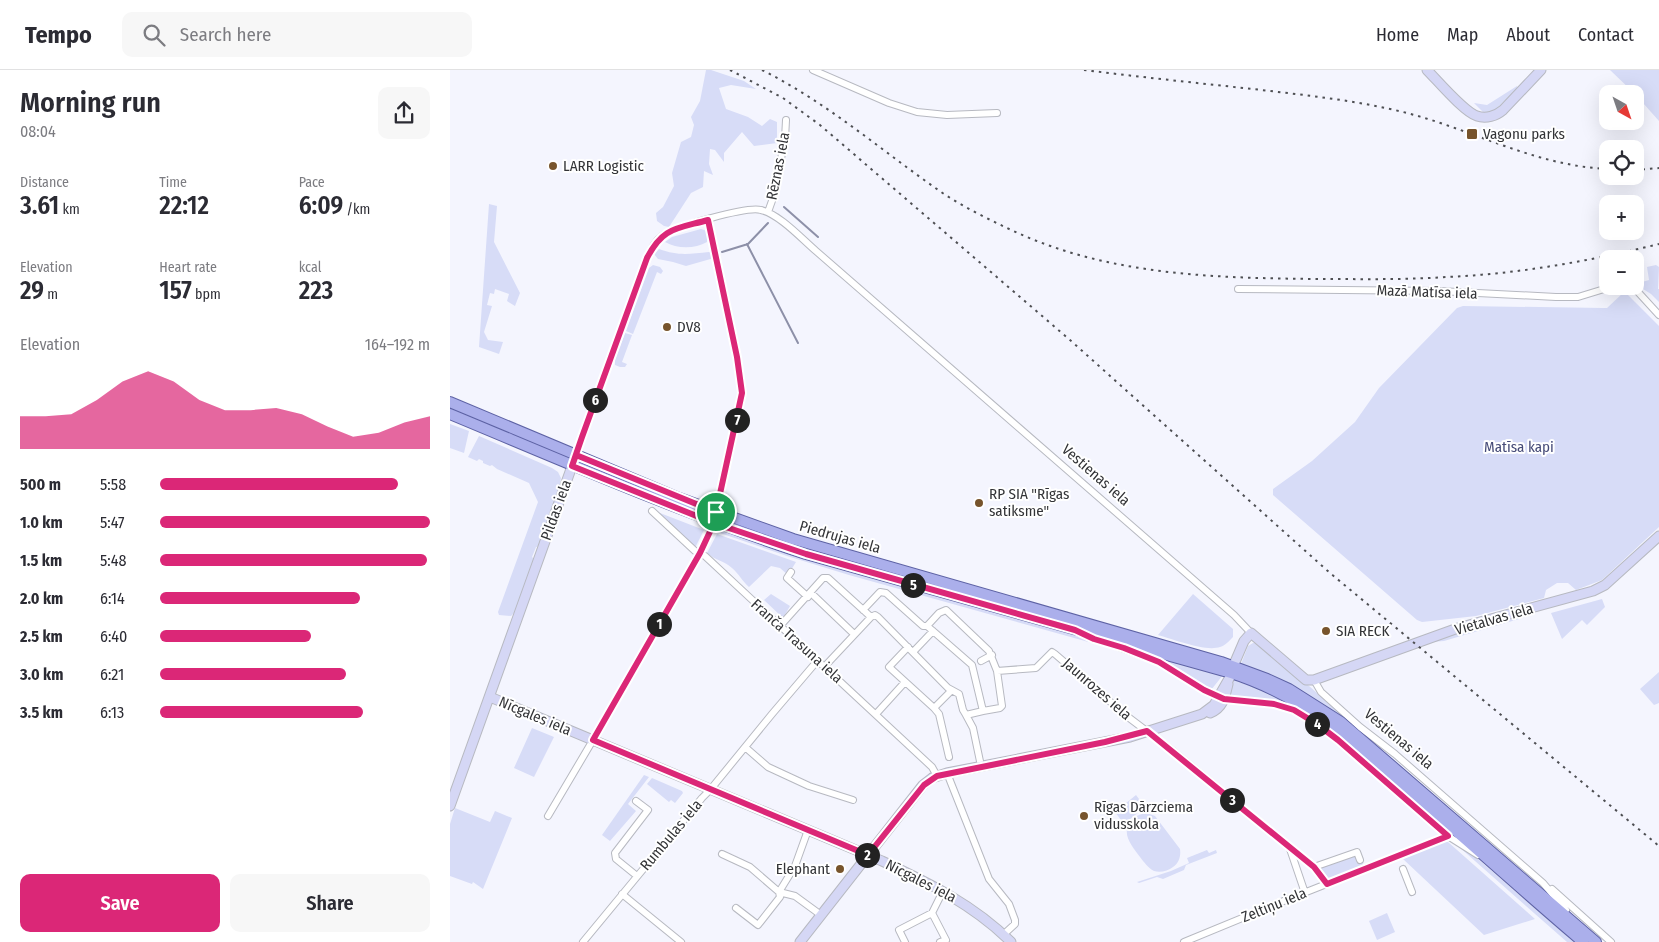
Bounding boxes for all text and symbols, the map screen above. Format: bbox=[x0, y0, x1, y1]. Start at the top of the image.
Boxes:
search box bbox=[122, 12, 472, 57]
text: Tempo bbox=[25, 21, 92, 49]
icon: search bbox=[140, 21, 168, 49]
text: Search here bbox=[180, 23, 271, 46]
text: Home bbox=[1376, 24, 1419, 46]
text: Map bbox=[1447, 24, 1478, 46]
text: About bbox=[1506, 24, 1550, 46]
text: Contact bbox=[1578, 24, 1634, 46]
north arrow bbox=[1599, 85, 1644, 130]
map controls bbox=[1599, 85, 1644, 295]
text: Morning run bbox=[20, 86, 161, 119]
button: share bbox=[378, 87, 430, 139]
text: 08:04 bbox=[20, 122, 56, 141]
place label: Vagonu parks bbox=[1483, 125, 1565, 143]
marker: Vagonu parks bbox=[1465, 127, 1479, 141]
street label: Rēznas iela bbox=[763, 131, 793, 201]
button: locate bbox=[1599, 140, 1644, 185]
place label: LARR Logistic bbox=[563, 157, 645, 175]
marker: LARR Logistic bbox=[547, 160, 559, 172]
text: Distance bbox=[20, 174, 69, 191]
text: Time bbox=[159, 174, 187, 191]
text: Pace bbox=[299, 174, 325, 191]
text: 3.61 bbox=[20, 191, 59, 221]
text: 22:12 bbox=[159, 191, 209, 221]
text: 6:09 bbox=[299, 191, 343, 221]
button: + bbox=[1599, 195, 1644, 240]
text: km bbox=[59, 201, 80, 218]
text: /km bbox=[343, 201, 370, 218]
button: − bbox=[1599, 250, 1644, 295]
text: Elevation bbox=[20, 259, 73, 276]
text: Heart rate bbox=[159, 259, 217, 276]
text: kcal bbox=[299, 259, 321, 276]
text: 29 bbox=[20, 276, 44, 306]
text: 157 bbox=[159, 276, 192, 306]
text: 223 bbox=[299, 276, 333, 306]
street label: Mazā Matīsa iela bbox=[1376, 281, 1478, 303]
text: m bbox=[44, 286, 58, 303]
text: bpm bbox=[192, 286, 221, 303]
place label: DV8 bbox=[677, 318, 701, 336]
marker: DV8 bbox=[661, 321, 673, 333]
text: Elevation bbox=[20, 335, 80, 354]
text: 164–192 m bbox=[365, 335, 430, 354]
pin: 6 bbox=[582, 388, 608, 412]
text: 6 bbox=[592, 392, 599, 409]
pin: 7 bbox=[724, 408, 750, 432]
text: 7 bbox=[735, 412, 740, 429]
park label: Matīsa kapi bbox=[1484, 438, 1554, 456]
street label: Vestienas iela bbox=[1058, 440, 1134, 510]
text: 500 m bbox=[20, 475, 61, 494]
text: 5:58 bbox=[100, 475, 126, 494]
street label: Pildas iela bbox=[537, 477, 575, 543]
place label: RP SIA "Rīgas satiksme" bbox=[989, 485, 1069, 520]
pin bbox=[695, 491, 737, 533]
marker: RP SIA "Rīgas satiksme" bbox=[973, 497, 985, 509]
icon: arrive bbox=[702, 498, 730, 526]
text: 1.0 km bbox=[20, 513, 63, 532]
text: 5:47 bbox=[100, 513, 125, 532]
street label: Piedrujas iela bbox=[797, 517, 883, 557]
text: 1.5 km bbox=[20, 551, 62, 570]
text: 5:48 bbox=[100, 551, 126, 570]
pin: 5 bbox=[900, 572, 926, 598]
text: 5 bbox=[910, 577, 917, 594]
text: 2.0 km bbox=[20, 589, 63, 608]
text: 6:14 bbox=[100, 589, 125, 608]
street label: Franča Trasuna iela bbox=[747, 595, 847, 687]
street label: Vietalvas iela bbox=[1453, 599, 1535, 639]
pin: 1 bbox=[646, 612, 672, 636]
text: 1 bbox=[657, 616, 662, 633]
place label: SIA RECK bbox=[1336, 622, 1389, 640]
marker: SIA RECK bbox=[1320, 625, 1332, 637]
text: 2.5 km bbox=[20, 627, 63, 646]
text: 6:40 bbox=[100, 627, 127, 646]
street label: Jaunrozes iela bbox=[1059, 654, 1135, 724]
text: 3.0 km bbox=[20, 665, 63, 684]
text: 6:21 bbox=[100, 665, 124, 684]
street label: Nīcgales iela bbox=[496, 693, 574, 739]
text: 3.5 km bbox=[20, 703, 63, 722]
text: 6:13 bbox=[100, 703, 124, 722]
street label: Vestienas iela bbox=[1361, 705, 1437, 773]
pin: 4 bbox=[1304, 712, 1330, 736]
text: 4 bbox=[1314, 716, 1321, 733]
pin: 3 bbox=[1220, 788, 1244, 812]
text: 3 bbox=[1229, 792, 1236, 809]
street label: Rumbulas iela bbox=[636, 796, 706, 874]
place label: Rīgas Dārzciema vidusskola bbox=[1094, 798, 1193, 833]
marker: Rīgas Dārzciema vidusskola bbox=[1078, 810, 1090, 822]
pin: 2 bbox=[854, 842, 880, 868]
text: 2 bbox=[864, 847, 871, 864]
street label: Nīcgales iela bbox=[883, 856, 959, 906]
place label: Elephant bbox=[776, 860, 830, 878]
marker: Elephant bbox=[834, 863, 846, 875]
button: Save bbox=[20, 874, 220, 932]
button: Share bbox=[230, 874, 430, 932]
street label: Zeltiņu iela bbox=[1239, 884, 1310, 927]

